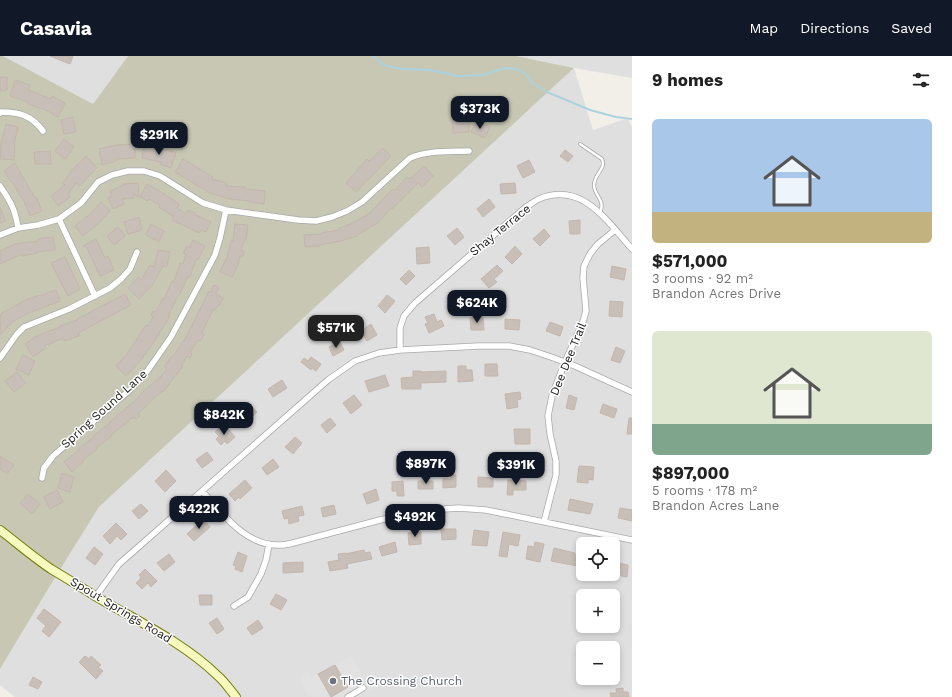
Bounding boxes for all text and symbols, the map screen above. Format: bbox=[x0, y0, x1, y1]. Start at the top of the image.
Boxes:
text: Casavia bbox=[20, 17, 92, 40]
text: Map bbox=[750, 20, 778, 36]
text: Directions bbox=[800, 20, 869, 36]
text: Saved bbox=[891, 20, 932, 36]
icon: filters bbox=[910, 69, 932, 91]
text: 9 homes bbox=[652, 70, 723, 90]
pin: $373K bbox=[452, 96, 508, 130]
text: $373K bbox=[460, 101, 500, 116]
pin: $291K bbox=[131, 122, 187, 156]
text: $291K bbox=[140, 127, 178, 142]
icon: home bbox=[756, 145, 828, 217]
street label: Shay Terrace bbox=[467, 201, 533, 259]
text: $571,000 bbox=[652, 251, 728, 271]
text: 3 rooms · 92 m² bbox=[652, 271, 753, 286]
text: Brandon Acres Drive bbox=[652, 286, 781, 301]
pin: $624K bbox=[449, 290, 505, 324]
text: $624K bbox=[456, 295, 498, 310]
pin: $571K bbox=[308, 315, 364, 349]
text: $571K bbox=[317, 320, 355, 335]
street label: Dee Dee Trail bbox=[547, 320, 589, 398]
icon: home bbox=[756, 357, 828, 429]
street label: Spring Sound Lane bbox=[58, 367, 150, 451]
pin: $842K bbox=[196, 402, 252, 436]
text: $842K bbox=[203, 407, 245, 422]
pin: $897K bbox=[398, 451, 454, 485]
pin: $391K bbox=[488, 452, 544, 486]
text: $897K bbox=[405, 456, 447, 471]
text: $391K bbox=[497, 457, 535, 472]
text: $897,000 bbox=[652, 463, 730, 483]
text: 5 rooms · 178 m² bbox=[652, 483, 757, 498]
pin: $422K bbox=[171, 496, 227, 530]
text: Brandon Acres Lane bbox=[652, 498, 779, 513]
text: $422K bbox=[178, 501, 220, 516]
pin: $492K bbox=[387, 504, 443, 538]
text: $492K bbox=[394, 509, 436, 524]
map controls bbox=[576, 537, 620, 685]
button: locate bbox=[576, 537, 620, 581]
street label: Spout Springs Road bbox=[68, 574, 174, 646]
button: + bbox=[576, 589, 620, 633]
button: − bbox=[576, 641, 620, 685]
place label: The Crossing Church bbox=[341, 674, 462, 688]
marker: The Crossing Church bbox=[328, 676, 338, 686]

